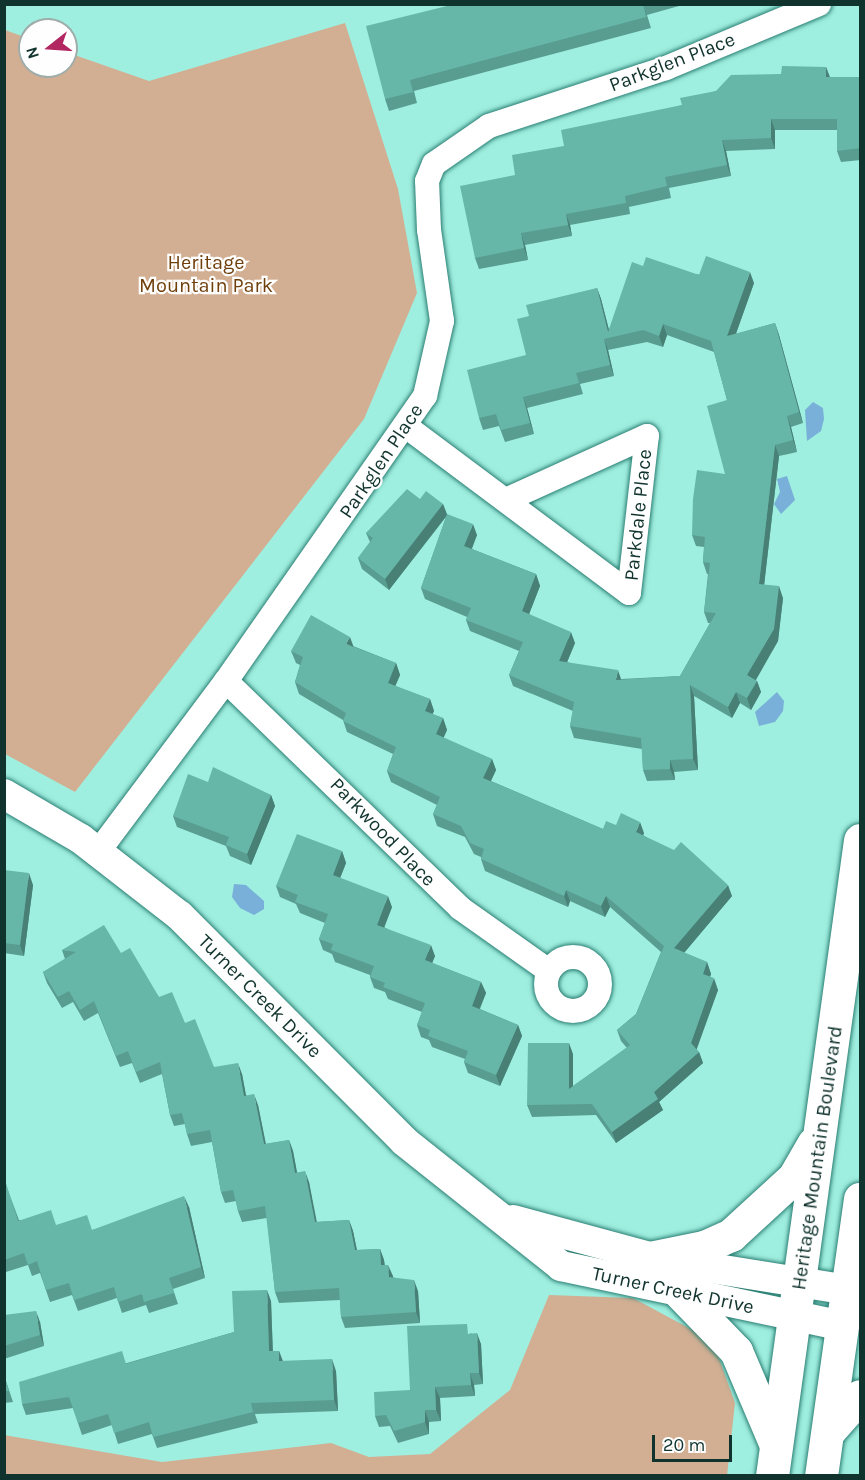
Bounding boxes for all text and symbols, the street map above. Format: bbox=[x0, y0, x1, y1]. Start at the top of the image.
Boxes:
north arrow bbox=[18, 18, 78, 78]
street label: Parkglen Place bbox=[606, 27, 738, 97]
text: N bbox=[21, 45, 43, 61]
park label: Heritage Mountain Park bbox=[139, 250, 273, 297]
street label: Parkglen Place bbox=[334, 399, 428, 523]
street label: Parkdale Place bbox=[619, 448, 657, 582]
street label: Parkwood Place bbox=[325, 773, 441, 891]
street label: Turner Creek Drive bbox=[193, 929, 327, 1063]
street label: Heritage Mountain Boulevard bbox=[787, 1024, 847, 1292]
street label: Turner Creek Drive bbox=[590, 1261, 756, 1319]
scale bar bbox=[655, 1423, 734, 1461]
text: 20 m bbox=[663, 1434, 705, 1456]

